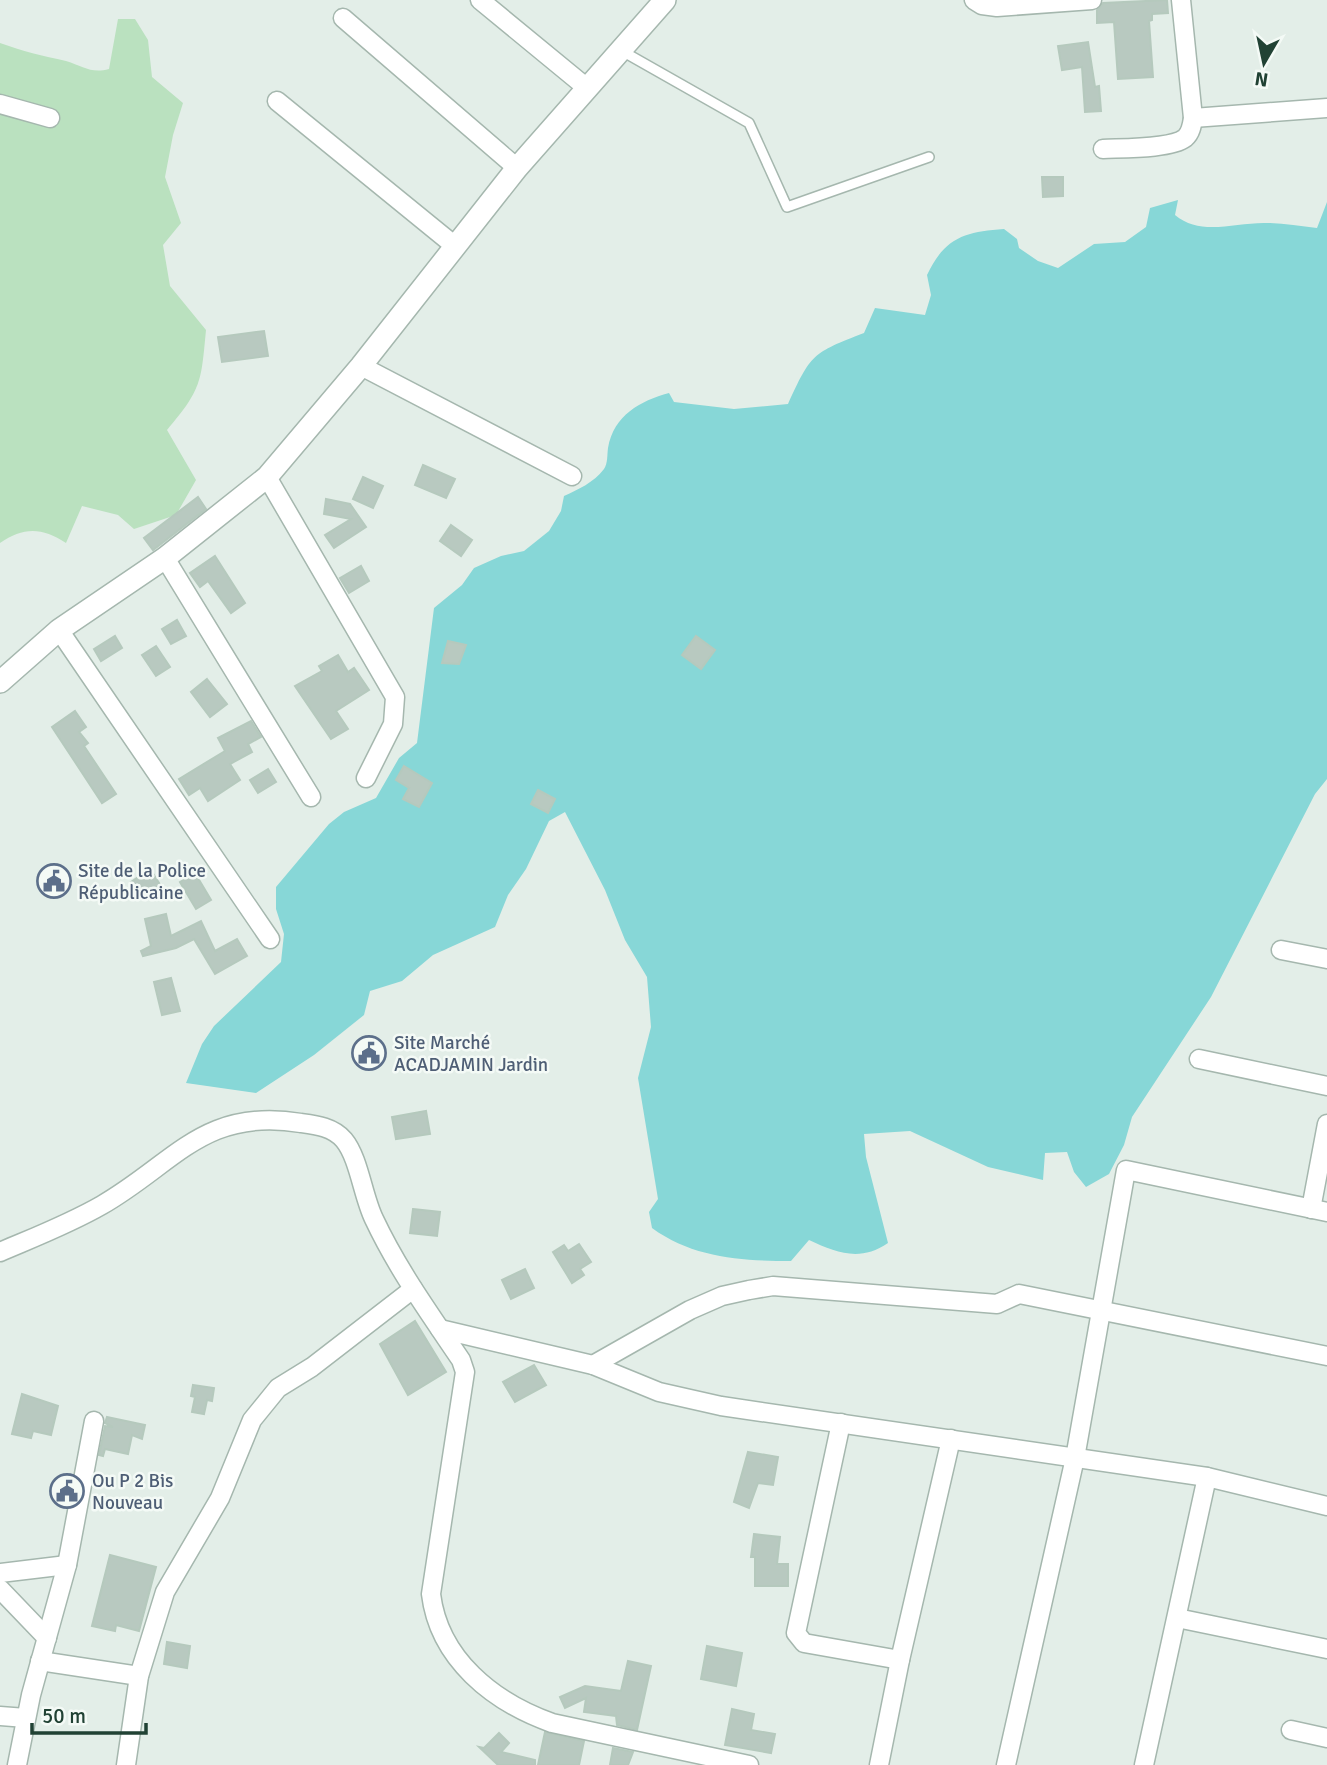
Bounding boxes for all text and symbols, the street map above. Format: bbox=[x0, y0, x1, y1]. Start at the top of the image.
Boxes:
north arrow bbox=[1229, 28, 1299, 98]
text: N bbox=[1253, 66, 1270, 92]
place label: Site de la Police Républicaine bbox=[78, 859, 206, 905]
public building icon: Site de la Police Républicaine bbox=[35, 862, 73, 900]
place label: Site Marché ACADJAMIN Jardin bbox=[394, 1031, 548, 1077]
public building icon: Site Marché ACADJAMIN Jardin bbox=[350, 1034, 388, 1072]
place label: Ou P 2 Bis Nouveau bbox=[92, 1469, 173, 1515]
public building icon: Ou P 2 Bis Nouveau bbox=[48, 1472, 86, 1510]
scale bar bbox=[32, 1692, 145, 1736]
text: 50 m bbox=[42, 1703, 86, 1729]

